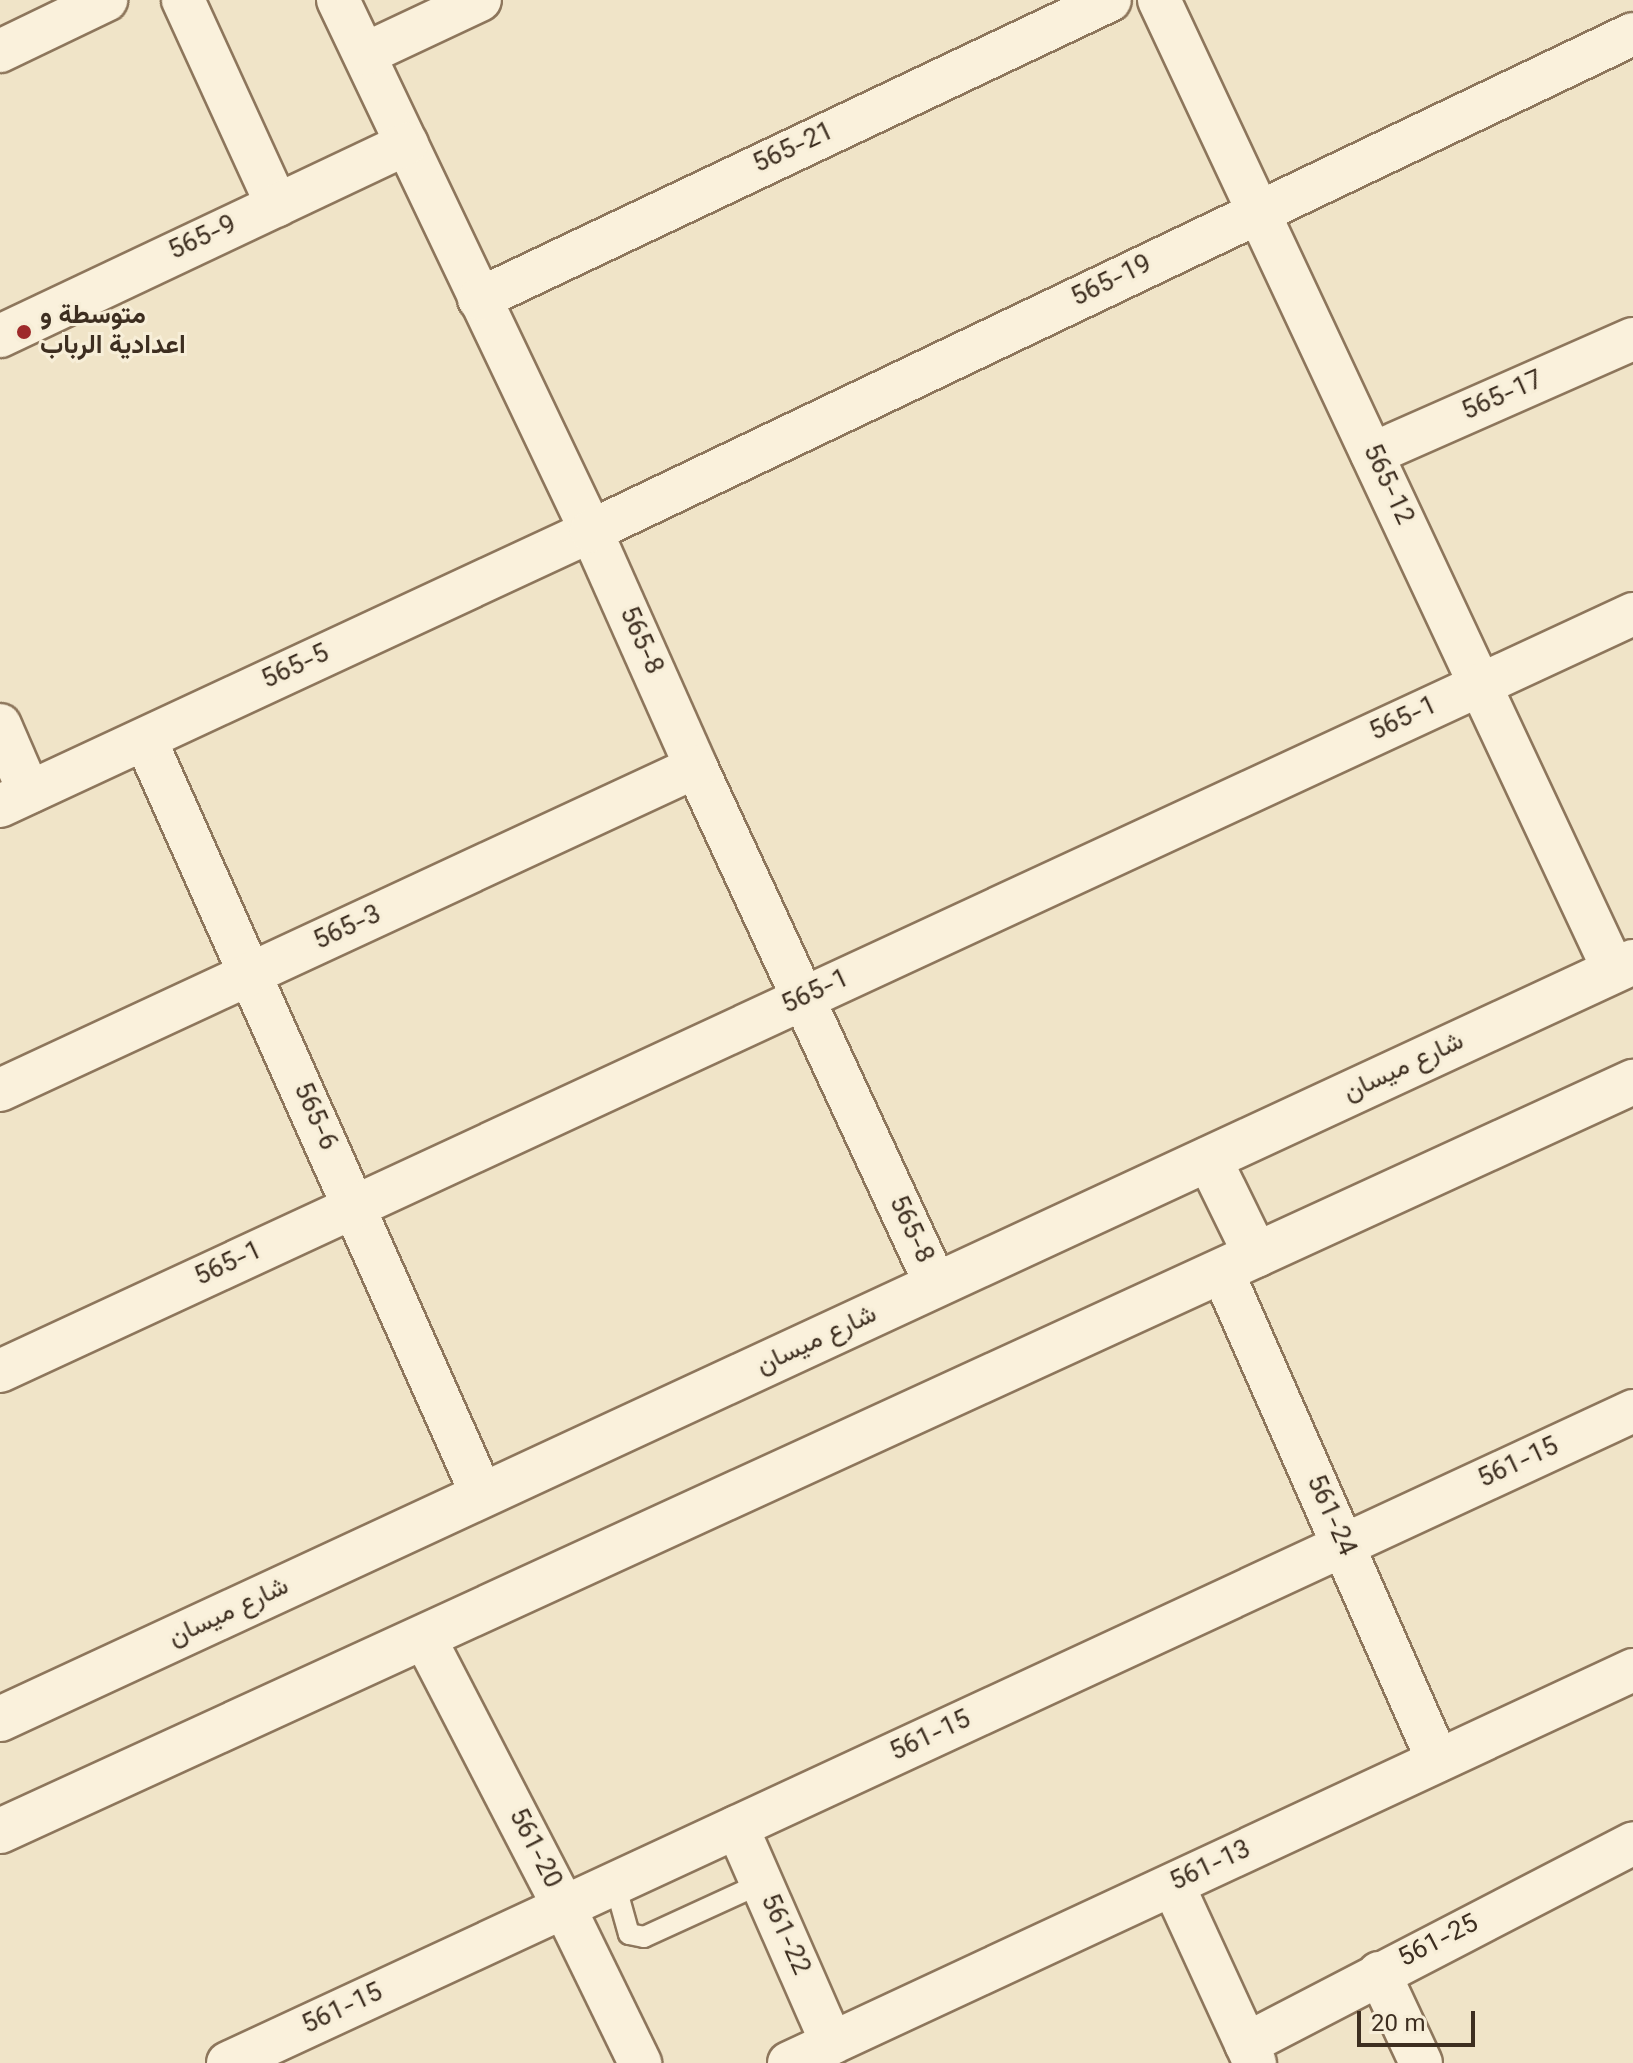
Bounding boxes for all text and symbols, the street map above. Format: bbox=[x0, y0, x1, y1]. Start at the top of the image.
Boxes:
street label: 565-21 bbox=[749, 117, 839, 181]
street label: 565-9 bbox=[164, 210, 242, 268]
street label: 565-19 bbox=[1067, 249, 1157, 315]
place label: متوسطة و اعدادية الرباب bbox=[40, 301, 186, 362]
marker: متوسطة و اعدادية الرباب bbox=[15, 323, 33, 341]
street label: 565-17 bbox=[1458, 365, 1548, 429]
street label: 565-12 bbox=[1355, 440, 1419, 530]
street label: 565-8 bbox=[611, 602, 669, 680]
street label: 565-5 bbox=[257, 639, 335, 697]
street label: 565-1 bbox=[1365, 691, 1443, 749]
street label: 565-3 bbox=[309, 900, 387, 958]
street label: 565-1 bbox=[777, 964, 855, 1022]
street label: شارع ميسان bbox=[1339, 1027, 1469, 1109]
street label: 565-6 bbox=[285, 1078, 343, 1156]
street label: 565-8 bbox=[881, 1191, 939, 1269]
street label: 565-1 bbox=[190, 1236, 268, 1294]
street label: شارع ميسان bbox=[752, 1300, 882, 1382]
street label: 561-15 bbox=[1474, 1432, 1564, 1496]
street label: 561-24 bbox=[1298, 1471, 1362, 1561]
street label: شارع ميسان bbox=[164, 1572, 294, 1654]
street label: 561-15 bbox=[886, 1705, 976, 1769]
street label: 561-20 bbox=[501, 1804, 567, 1894]
street label: 561-13 bbox=[1166, 1835, 1256, 1899]
street label: 561-22 bbox=[752, 1890, 816, 1980]
street label: 561-25 bbox=[1394, 1909, 1484, 1975]
street label: 561-15 bbox=[298, 1978, 388, 2042]
scale bar bbox=[1361, 1995, 1479, 2045]
text: 20 m bbox=[1371, 2006, 1425, 2044]

